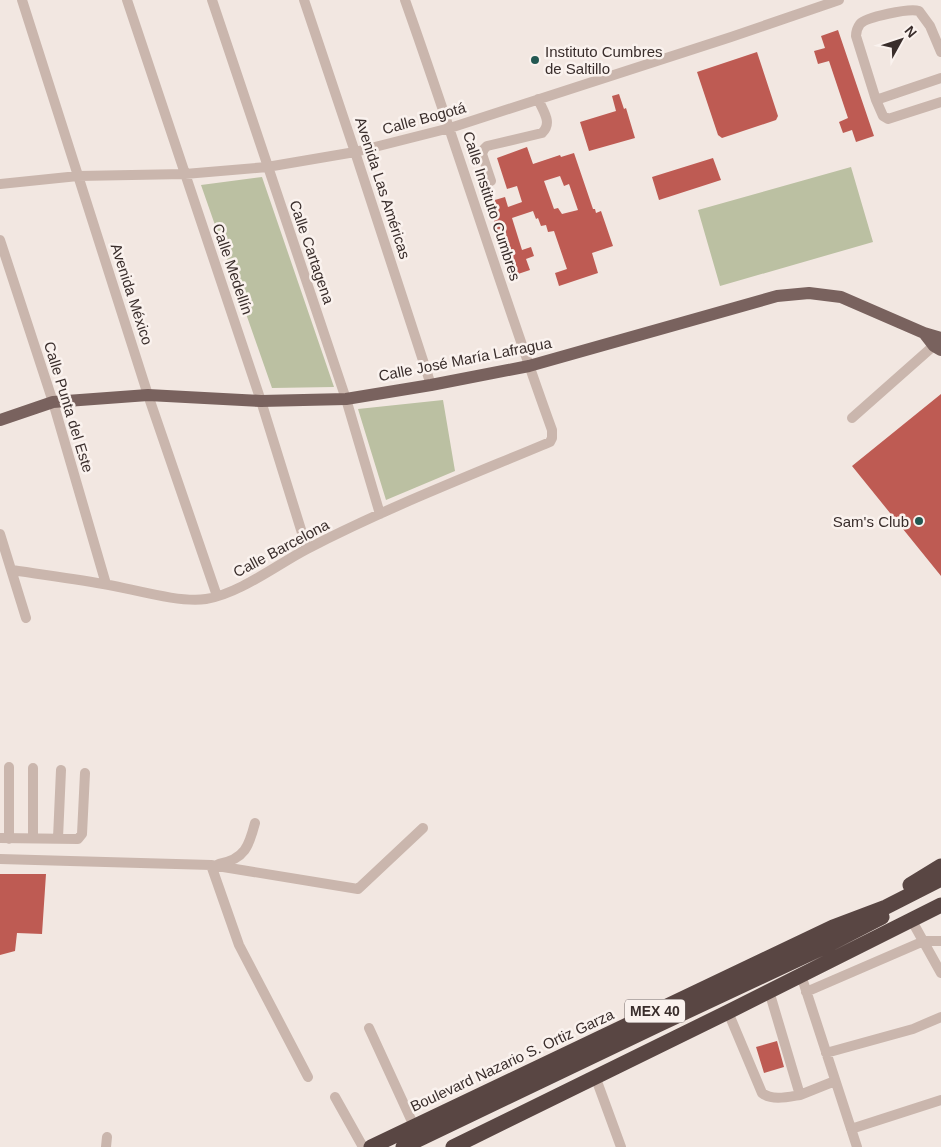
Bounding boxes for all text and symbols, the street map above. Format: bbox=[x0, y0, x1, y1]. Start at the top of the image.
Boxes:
north arrow bbox=[876, 15, 926, 65]
text: N bbox=[902, 23, 920, 41]
place label: Instituto Cumbres de Saltillo bbox=[545, 43, 663, 77]
marker: Instituto Cumbres de Saltillo bbox=[529, 54, 541, 66]
street label: Calle Bogotá bbox=[380, 99, 468, 137]
street label: Avenida Las Américas bbox=[352, 115, 414, 261]
street label: Calle Instituto Cumbres bbox=[460, 129, 524, 283]
street label: Calle Cartagena bbox=[286, 198, 338, 307]
street label: Calle Medellín bbox=[209, 221, 257, 317]
street label: Avenida México bbox=[108, 241, 156, 347]
street label: Calle José María Lafragua bbox=[377, 334, 554, 384]
street label: Calle Punta del Este bbox=[41, 340, 97, 474]
place label: Sam's Club bbox=[833, 513, 909, 530]
street label: Calle Barcelona bbox=[230, 515, 332, 580]
marker: Sam's Club bbox=[913, 515, 925, 527]
road number: MEX 40 bbox=[625, 999, 685, 1022]
street label: Boulevard Nazario S. Ortiz Garza bbox=[408, 1005, 617, 1115]

